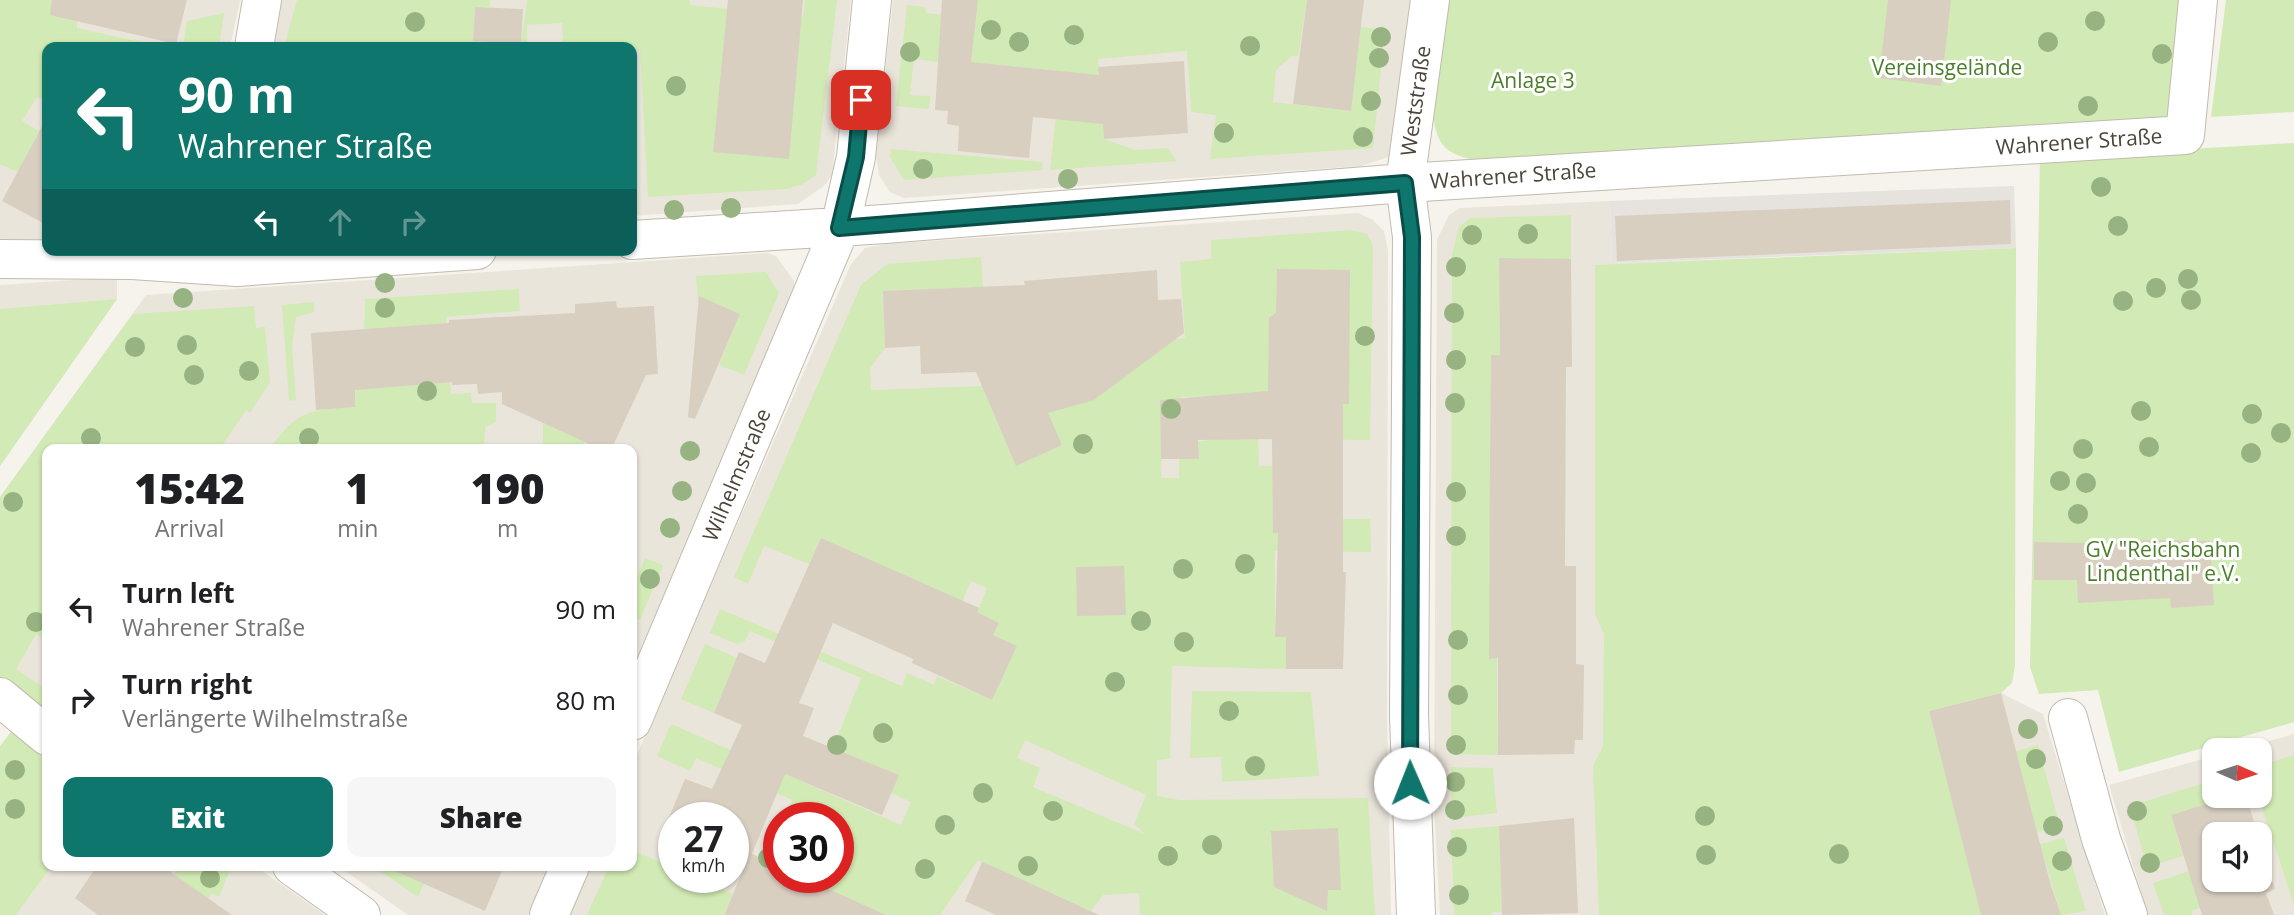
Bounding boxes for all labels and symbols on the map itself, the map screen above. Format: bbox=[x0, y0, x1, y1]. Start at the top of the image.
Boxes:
street label: Weststraße bbox=[1393, 44, 1437, 158]
park label: Vereinsgelände bbox=[1872, 53, 2022, 81]
park label: Anlage 3 bbox=[1491, 66, 1575, 94]
pin bbox=[831, 70, 891, 130]
street label: Wahrener Straße bbox=[1995, 121, 2163, 161]
street label: Wahrener Straße bbox=[1429, 155, 1597, 195]
street label: Wilhelmstraße bbox=[695, 404, 777, 545]
park label: GV "Reichsbahn Lindenthal" e.V. bbox=[2086, 535, 2240, 587]
north arrow bbox=[2202, 738, 2272, 808]
position arrow bbox=[1373, 746, 1447, 820]
speed limit sign: 30 bbox=[763, 802, 854, 893]

